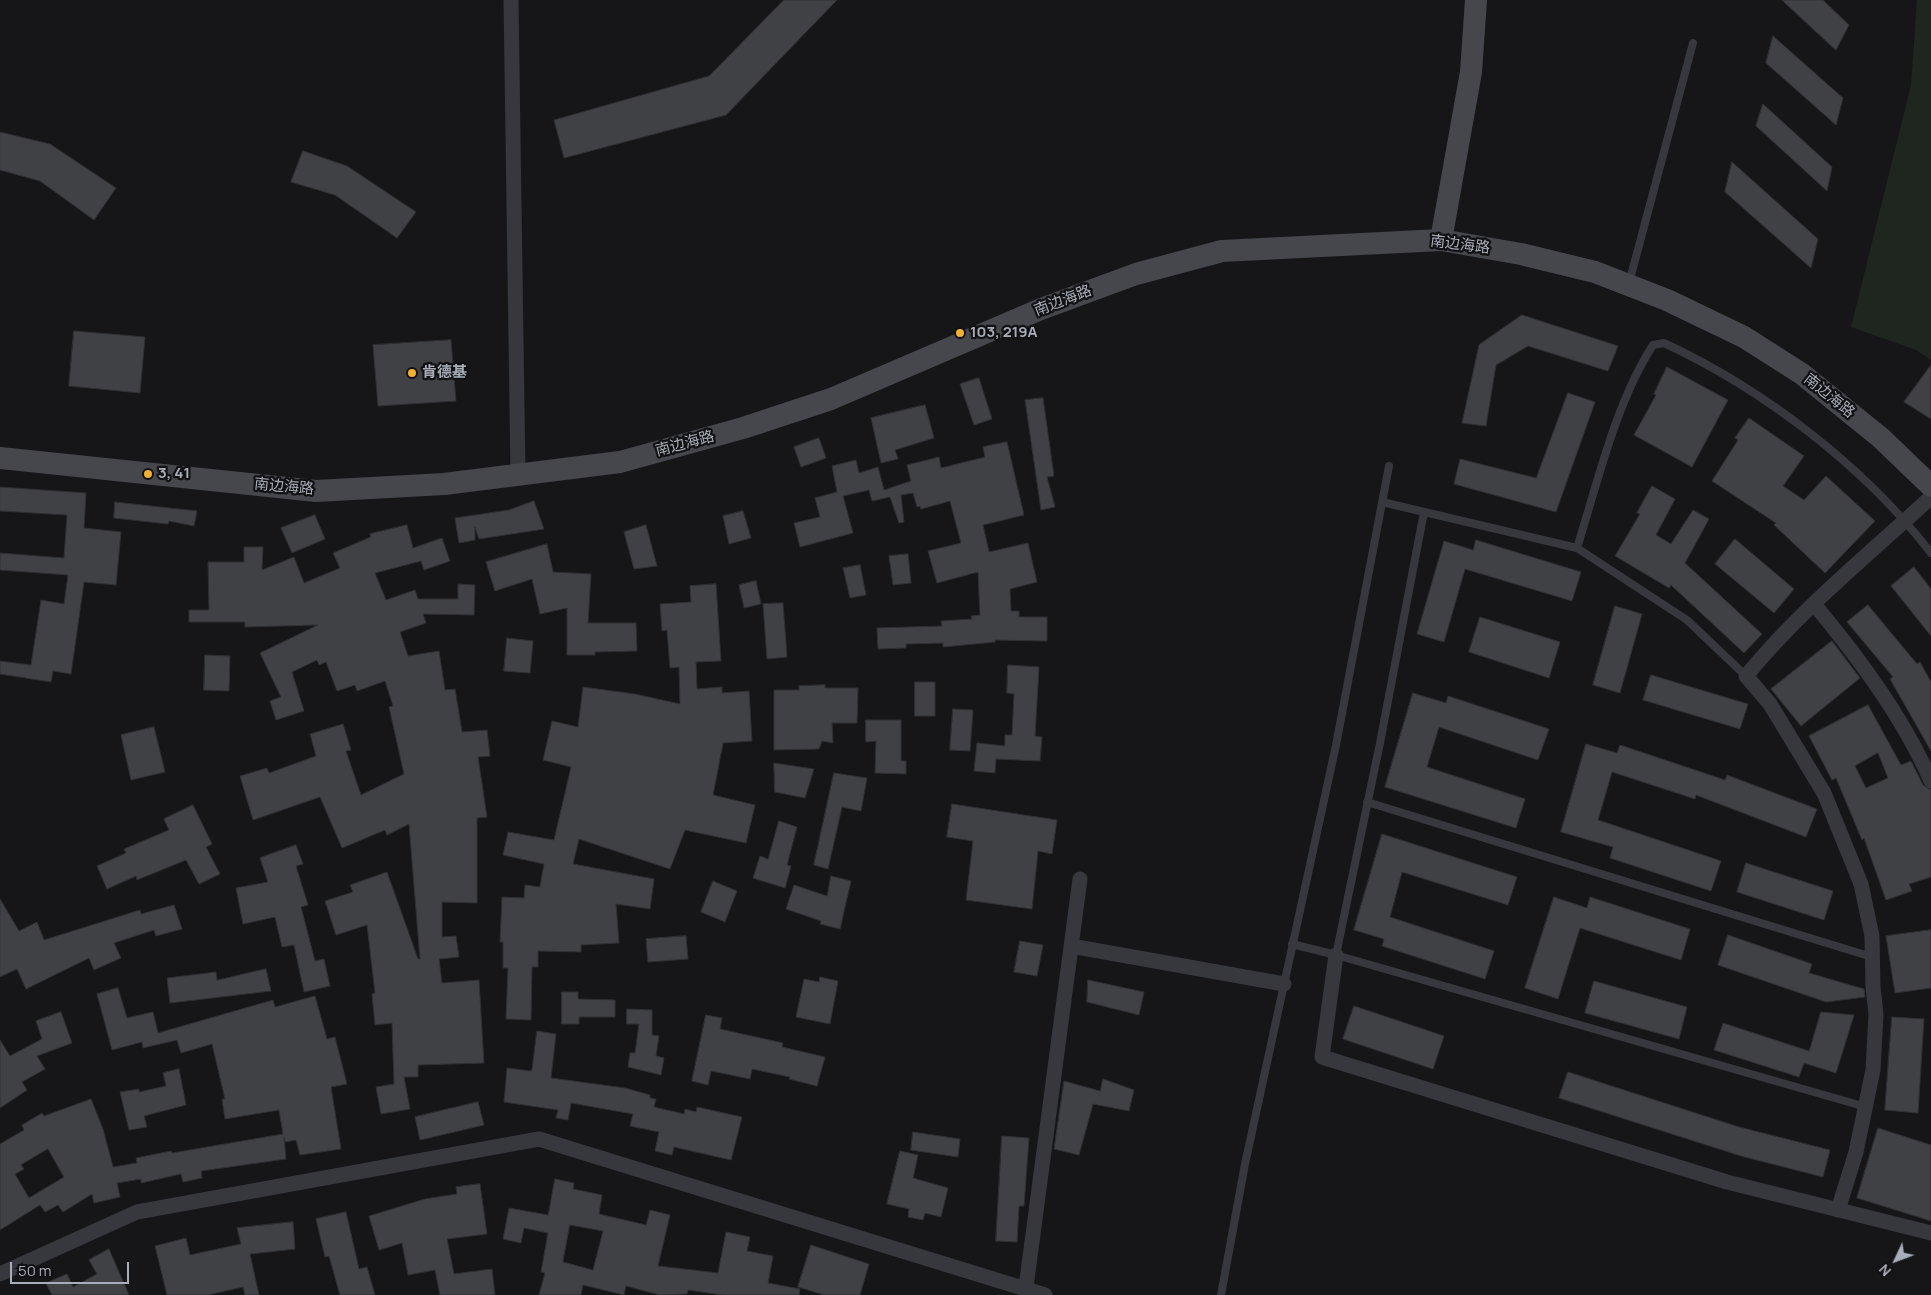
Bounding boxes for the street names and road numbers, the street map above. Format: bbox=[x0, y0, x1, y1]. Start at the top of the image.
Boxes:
street label: 南边海路 bbox=[1429, 232, 1491, 258]
street label: 南边海路 bbox=[1032, 282, 1094, 320]
street label: 南边海路 bbox=[1800, 370, 1858, 422]
street label: 南边海路 bbox=[654, 428, 716, 460]
street label: 南边海路 bbox=[253, 475, 315, 499]

